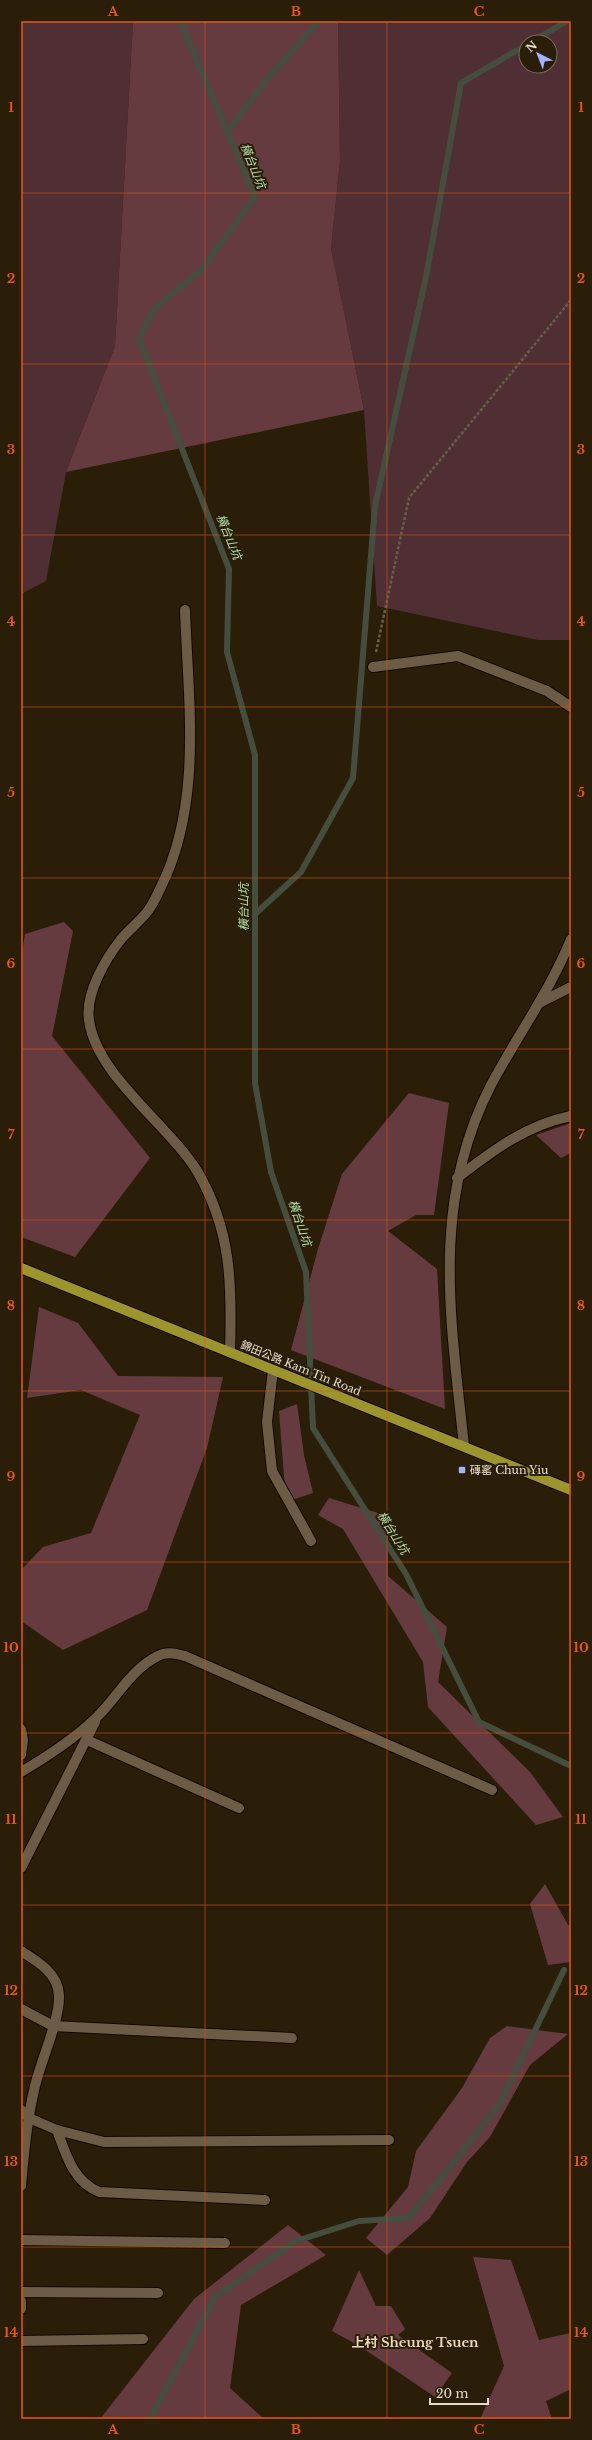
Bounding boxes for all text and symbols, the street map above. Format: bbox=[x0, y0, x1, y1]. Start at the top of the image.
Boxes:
text: A bbox=[107, 3, 119, 20]
text: B bbox=[291, 3, 301, 20]
text: C bbox=[474, 3, 485, 20]
north arrow bbox=[518, 34, 558, 74]
text: N bbox=[523, 37, 540, 55]
text: 1 bbox=[8, 99, 14, 116]
text: 1 bbox=[578, 99, 584, 116]
water label: 橫台山坑 bbox=[238, 141, 270, 193]
text: 2 bbox=[7, 270, 15, 287]
text: 2 bbox=[577, 270, 585, 287]
text: 3 bbox=[7, 441, 15, 458]
text: 3 bbox=[577, 441, 585, 458]
water label: 橫台山坑 bbox=[214, 512, 246, 564]
text: 4 bbox=[7, 613, 16, 630]
text: 4 bbox=[577, 613, 586, 630]
text: 5 bbox=[7, 784, 15, 801]
text: 5 bbox=[577, 784, 585, 801]
water label: 橫台山坑 bbox=[236, 881, 251, 931]
text: 6 bbox=[7, 955, 16, 972]
text: 6 bbox=[577, 955, 586, 972]
text: 7 bbox=[8, 1126, 15, 1143]
text: 7 bbox=[578, 1126, 585, 1143]
water label: 橫台山坑 bbox=[286, 1198, 316, 1250]
text: 8 bbox=[7, 1297, 15, 1314]
text: 8 bbox=[577, 1297, 585, 1314]
street label: 錦田公路 Kam Tin Road bbox=[239, 1337, 364, 1399]
place label: 磚窰 Chun Yiu bbox=[470, 1463, 549, 1477]
marker: 磚窰 Chun Yiu bbox=[457, 1465, 467, 1475]
text: 9 bbox=[7, 1468, 16, 1485]
text: 9 bbox=[577, 1468, 586, 1485]
water label: 橫台山坑 bbox=[374, 1508, 414, 1559]
text: 10 bbox=[3, 1639, 19, 1656]
text: 10 bbox=[573, 1639, 589, 1656]
text: 11 bbox=[5, 1811, 17, 1828]
text: 11 bbox=[575, 1811, 587, 1828]
text: 12 bbox=[4, 1982, 18, 1999]
text: 12 bbox=[574, 1982, 588, 1999]
text: 13 bbox=[4, 2153, 18, 2170]
text: 13 bbox=[574, 2153, 588, 2170]
text: 14 bbox=[4, 2324, 19, 2341]
text: 14 bbox=[574, 2324, 589, 2341]
district label: 上村 Sheung Tsuen bbox=[351, 2334, 479, 2351]
scale bar bbox=[430, 2380, 488, 2406]
text: 20 m bbox=[436, 2386, 468, 2401]
text: A bbox=[107, 2421, 119, 2438]
text: B bbox=[291, 2421, 301, 2438]
text: C bbox=[474, 2421, 485, 2438]

